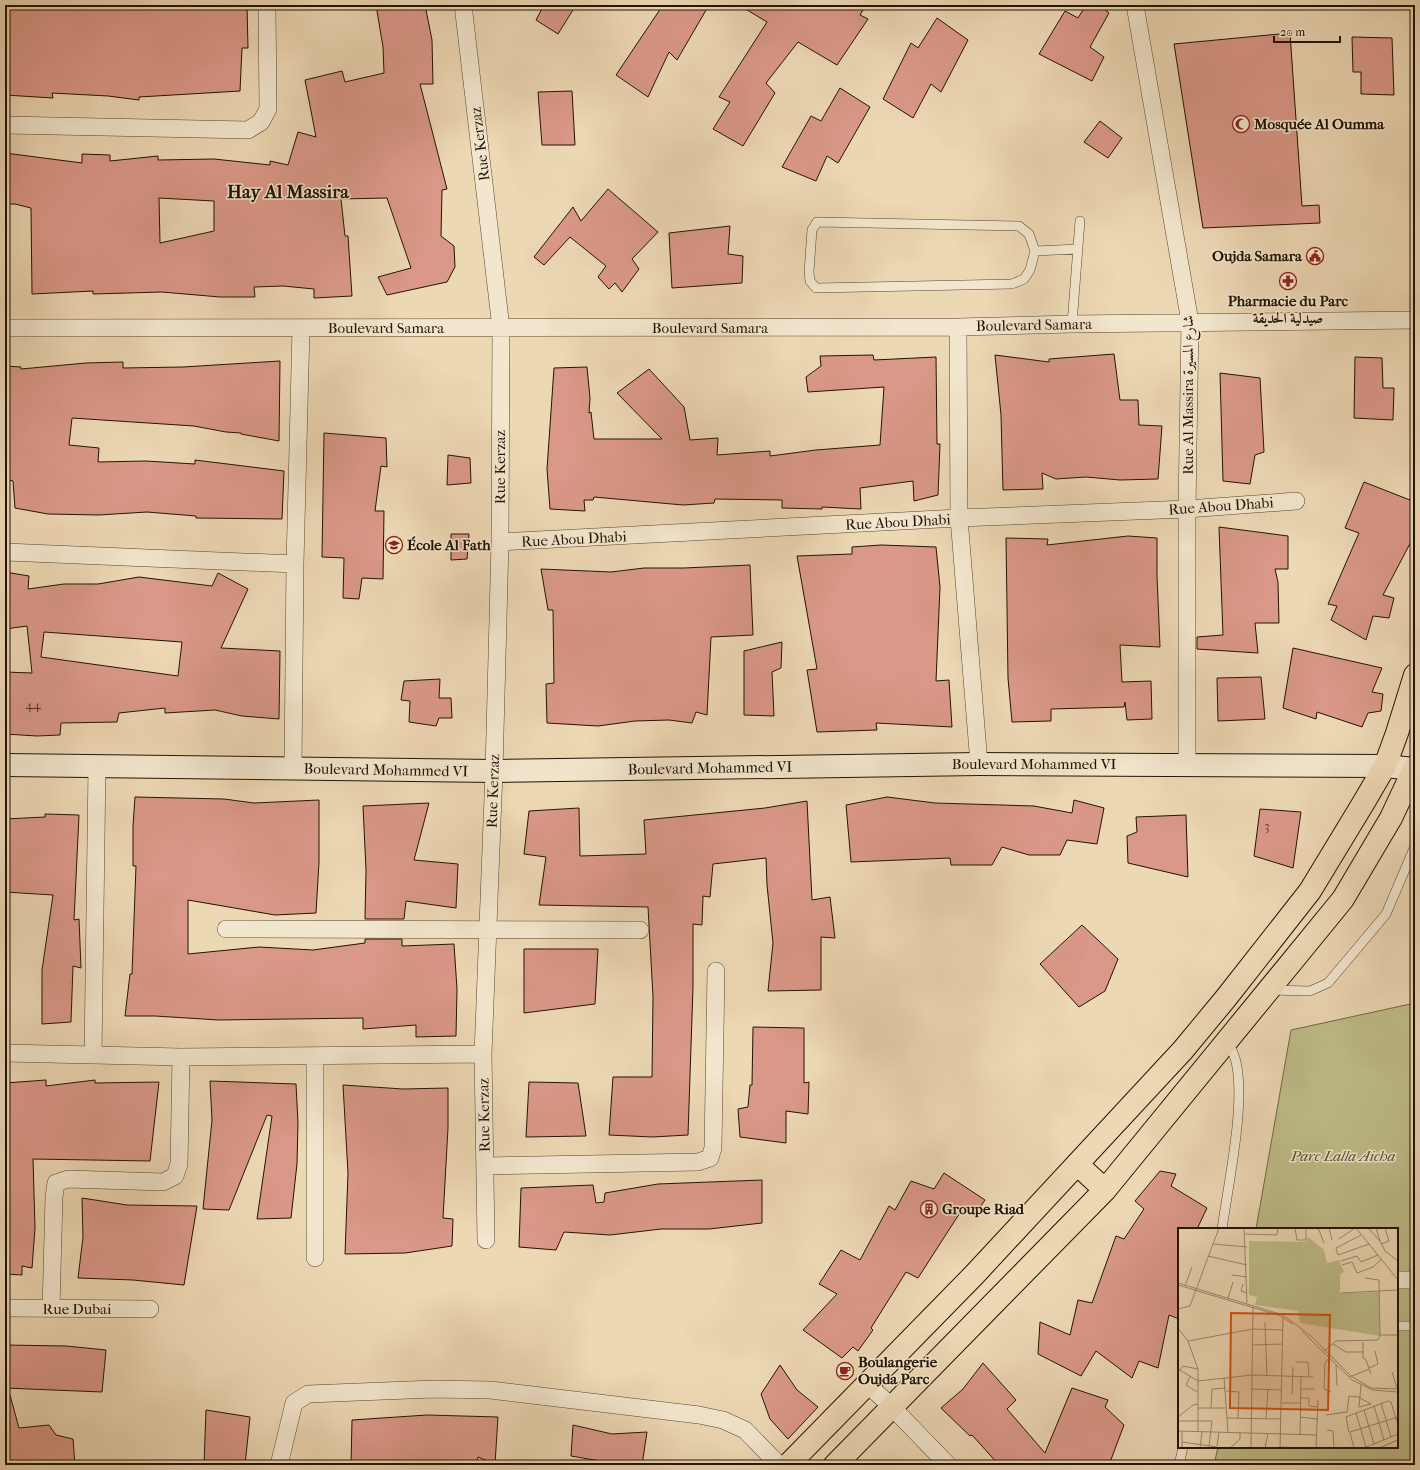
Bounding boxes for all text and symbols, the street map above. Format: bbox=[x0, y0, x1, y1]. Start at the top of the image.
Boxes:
scale bar bbox=[1274, 18, 1340, 44]
text: 20 m bbox=[1280, 25, 1305, 39]
street label: Rue Kerzaz bbox=[466, 106, 493, 182]
mosque icon: Mosquée Al Oumma bbox=[1231, 114, 1251, 134]
place label: Mosquée Al Oumma bbox=[1253, 115, 1385, 133]
district label: Hay Al Massira bbox=[227, 181, 350, 203]
public building icon: Oujda Samara bbox=[1305, 246, 1325, 266]
place label: Oujda Samara bbox=[1212, 247, 1303, 265]
pharmacy icon: Pharmacie du Parc صيدلية الحديقة bbox=[1278, 271, 1298, 291]
place label: Pharmacie du Parc صيدلية الحديقة bbox=[1228, 292, 1349, 327]
street label: Boulevard Samara bbox=[976, 315, 1093, 335]
street label: Rue Al Massira شارع المسيرة bbox=[1179, 315, 1201, 475]
street label: Boulevard Samara bbox=[328, 319, 445, 337]
street label: Boulevard Samara bbox=[652, 319, 769, 337]
street label: Rue Kerzaz bbox=[491, 429, 509, 504]
street label: Rue Abou Dhabi bbox=[1168, 493, 1275, 519]
street label: Rue Abou Dhabi bbox=[845, 510, 952, 534]
street label: Rue Abou Dhabi bbox=[521, 527, 628, 551]
school or university icon: École Al Fath bbox=[384, 535, 404, 555]
place label: École Al Fath bbox=[407, 536, 491, 554]
house number: 44 bbox=[25, 697, 41, 712]
street label: Rue Kerzaz bbox=[483, 753, 503, 828]
street label: Boulevard Mohammed VI bbox=[952, 755, 1116, 773]
street label: Boulevard Mohammed VI bbox=[628, 758, 793, 778]
street label: Boulevard Mohammed VI bbox=[304, 760, 469, 780]
house number: 3 bbox=[1264, 818, 1270, 833]
street label: Rue Kerzaz bbox=[474, 1077, 494, 1152]
park label: Parc Lalla Aicha bbox=[1290, 1147, 1395, 1165]
building icon: Groupe Riad bbox=[919, 1199, 939, 1219]
place label: Groupe Riad bbox=[942, 1200, 1025, 1218]
inset map bbox=[1178, 1228, 1398, 1448]
street label: Rue Dubai bbox=[43, 1300, 112, 1318]
place label: Boulangerie Oujda Parc bbox=[858, 1353, 938, 1388]
cafe icon: Boulangerie Oujda Parc bbox=[835, 1361, 855, 1381]

